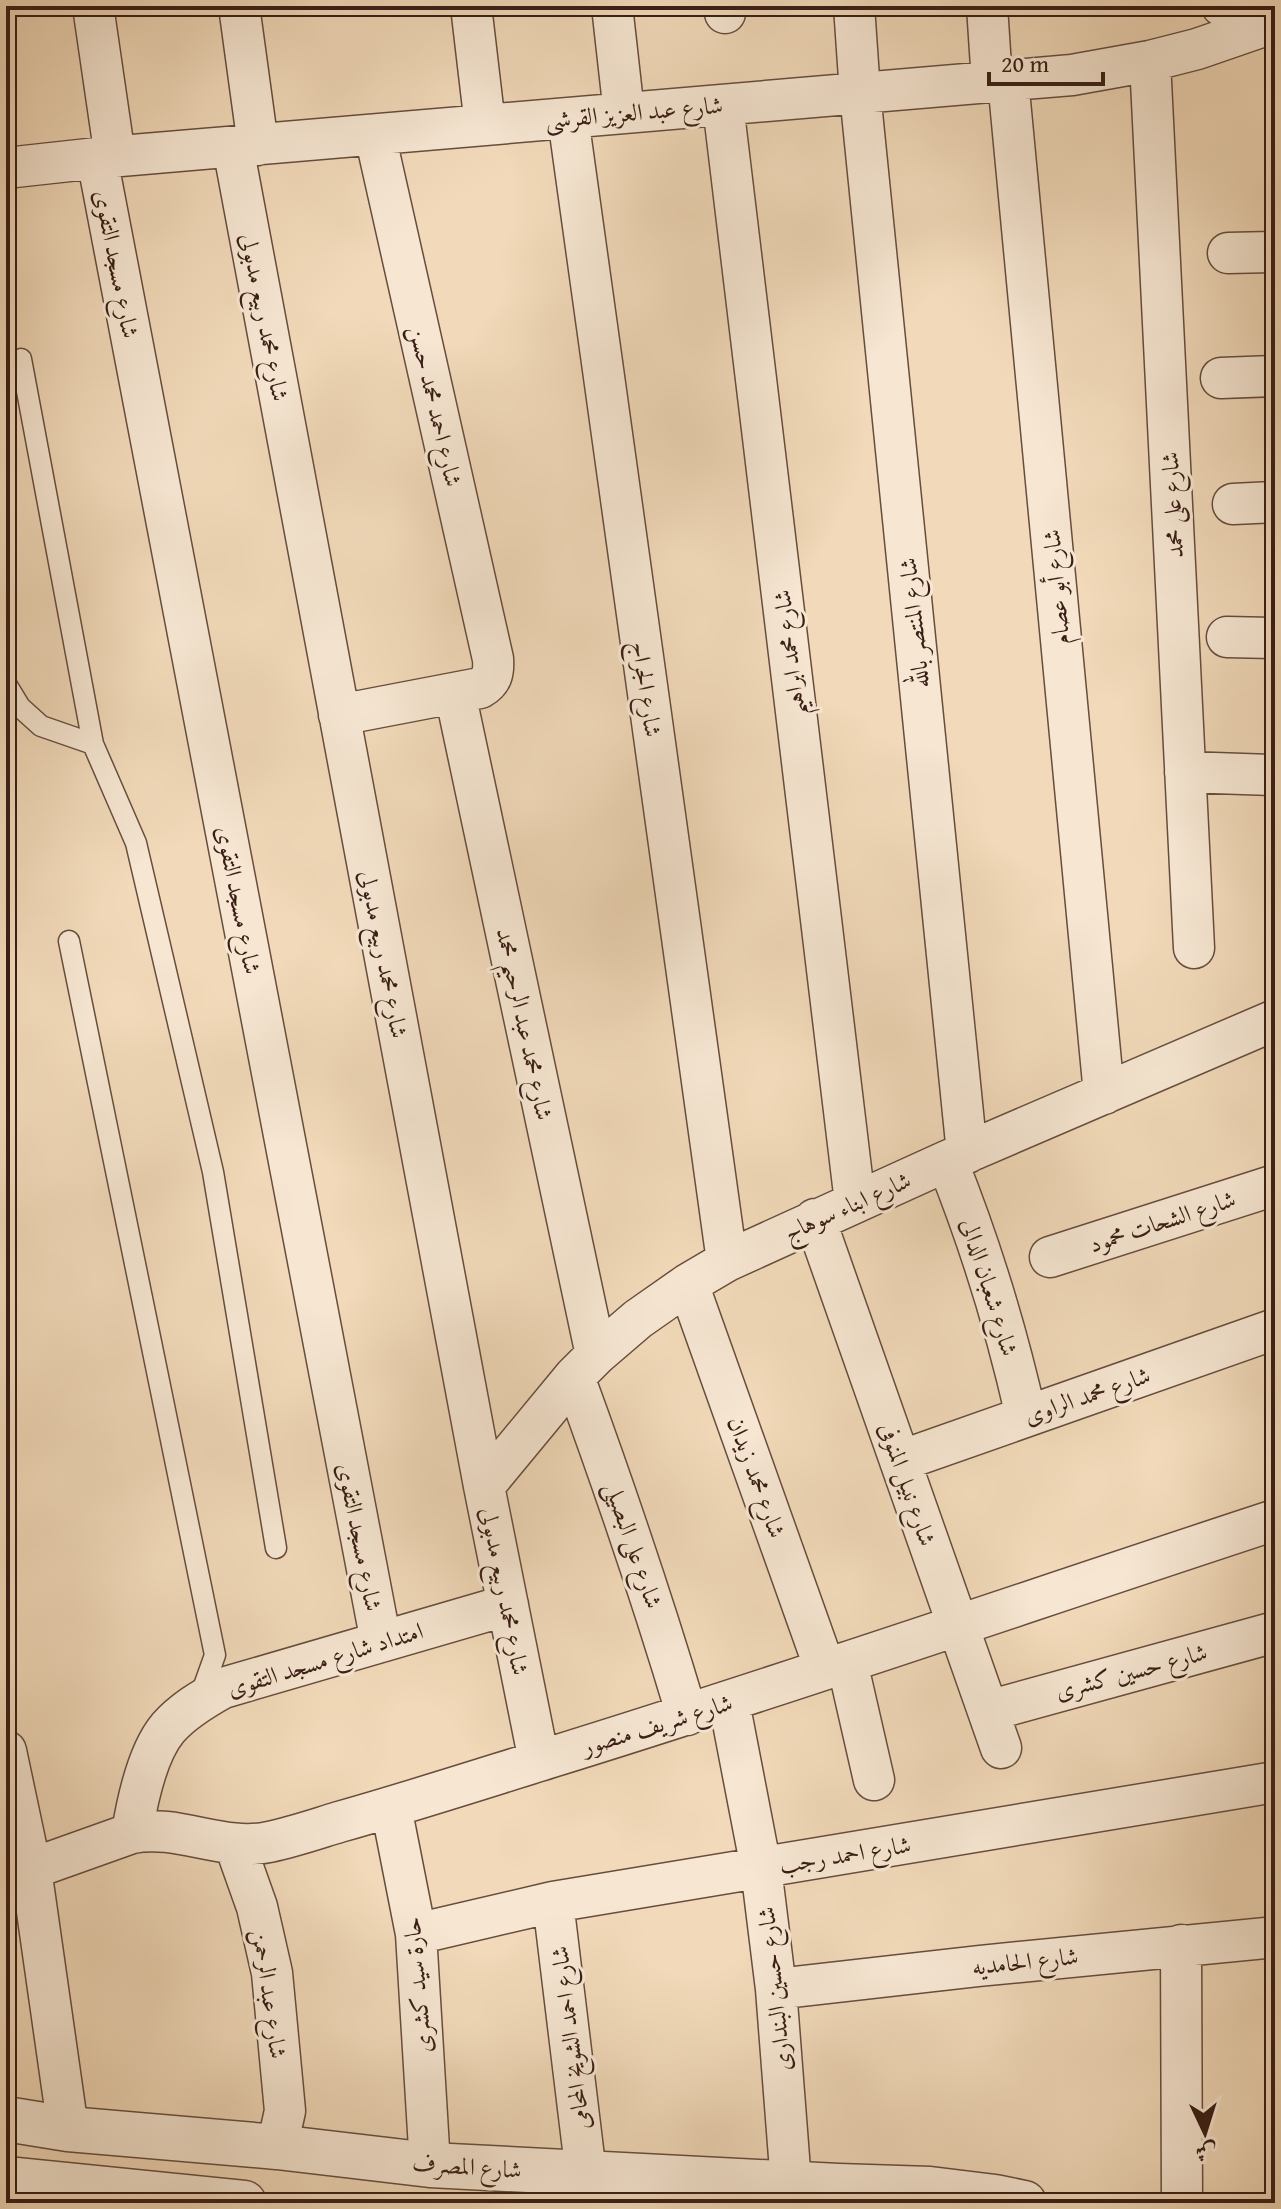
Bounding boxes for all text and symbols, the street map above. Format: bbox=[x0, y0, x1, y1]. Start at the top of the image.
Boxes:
scale bar bbox=[989, 36, 1103, 86]
text: 20 m bbox=[1001, 46, 1049, 81]
street label: شارع عبد العزيز القرشى bbox=[544, 87, 725, 140]
street label: شارع مسجد التقوى bbox=[83, 187, 149, 342]
street label: شارع محمد ربيع مدبولى bbox=[227, 230, 298, 405]
street label: شارع احمد محمد حسن bbox=[398, 322, 472, 491]
street label: شارع على محمد bbox=[1152, 451, 1195, 559]
street label: شارع أبو عصام bbox=[1034, 527, 1082, 646]
street label: شارع المنتصر بالله bbox=[889, 556, 941, 690]
street label: شارع محمد ابراهيم bbox=[764, 587, 821, 718]
street label: شارع الجراج bbox=[619, 639, 671, 740]
street label: شارع مسجد التقوى bbox=[205, 823, 271, 978]
street label: شارع محمد ربيع مدبولى bbox=[346, 867, 417, 1042]
street label: شارع محمد عبد الرحيم محمد bbox=[481, 925, 562, 1125]
street label: شارع ابناء سوهاج bbox=[778, 1162, 918, 1253]
street label: شارع الشحات محمود bbox=[1084, 1181, 1241, 1264]
street label: شارع شعبان الدالى bbox=[950, 1214, 1028, 1361]
street label: شارع محمد الراوى bbox=[1019, 1357, 1156, 1436]
street label: شارع محمد زيدان bbox=[716, 1411, 795, 1544]
street label: شارع نبيل المنوفى bbox=[868, 1418, 945, 1551]
street label: شارع مسجد التقوى bbox=[326, 1460, 392, 1615]
street label: شارع على البصيلى bbox=[593, 1477, 672, 1614]
street label: شارع محمد ربيع مدبولى bbox=[467, 1504, 538, 1679]
street label: امتداد شارع مسجد التقوى bbox=[223, 1613, 428, 1708]
street label: شارع حسين كشرى bbox=[1051, 1634, 1212, 1711]
street label: شارع شريف منصور bbox=[575, 1684, 737, 1767]
street label: شارع احمد رجب bbox=[777, 1826, 914, 1885]
street label: شارع حسين البندارى bbox=[748, 1905, 803, 2073]
street label: حارة سيد كشرى bbox=[394, 1916, 440, 2054]
street label: شارع عبد الرحمن bbox=[241, 1927, 296, 2061]
street label: شارع الحامديه bbox=[970, 1938, 1080, 1987]
street label: شارع احمد الشويخ المحامى bbox=[541, 1944, 602, 2132]
north arrow bbox=[1165, 2093, 1245, 2173]
text: ش bbox=[1194, 2136, 1218, 2170]
street label: شارع المصرف bbox=[411, 2145, 523, 2190]

